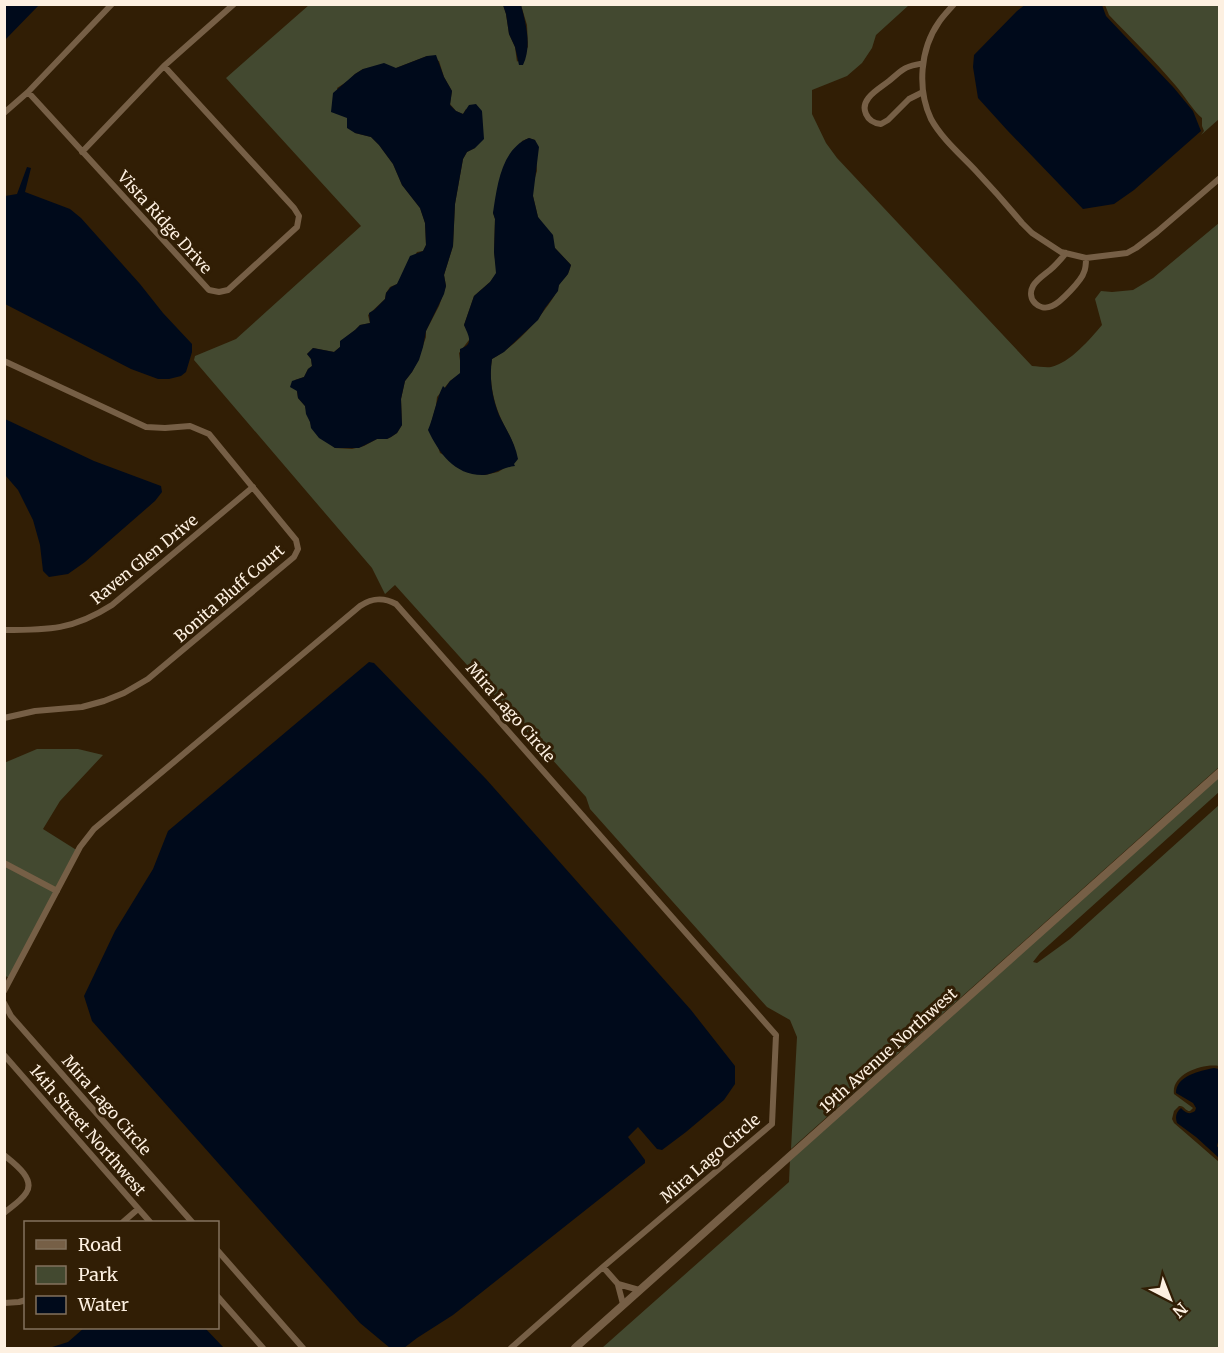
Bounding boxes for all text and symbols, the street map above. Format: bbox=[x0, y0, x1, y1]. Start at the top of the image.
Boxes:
street label: Vista Ridge Drive bbox=[113, 166, 216, 278]
street label: Raven Glen Drive bbox=[86, 510, 202, 608]
street label: Bonita Bluff Court bbox=[170, 539, 289, 646]
street label: Mira Lago Circle bbox=[462, 658, 560, 766]
street label: 19th Avenue Northwest bbox=[815, 983, 961, 1117]
street label: Mira Lago Circle bbox=[58, 1051, 156, 1159]
street label: 14th Street Northwest bbox=[26, 1060, 151, 1200]
street label: Mira Lago Circle bbox=[656, 1109, 764, 1207]
legend bbox=[24, 1221, 219, 1329]
text: Road bbox=[78, 1233, 122, 1256]
text: Park bbox=[78, 1263, 119, 1286]
north arrow bbox=[1140, 1269, 1200, 1329]
text: Water bbox=[77, 1293, 129, 1316]
text: N bbox=[1168, 1298, 1191, 1322]

